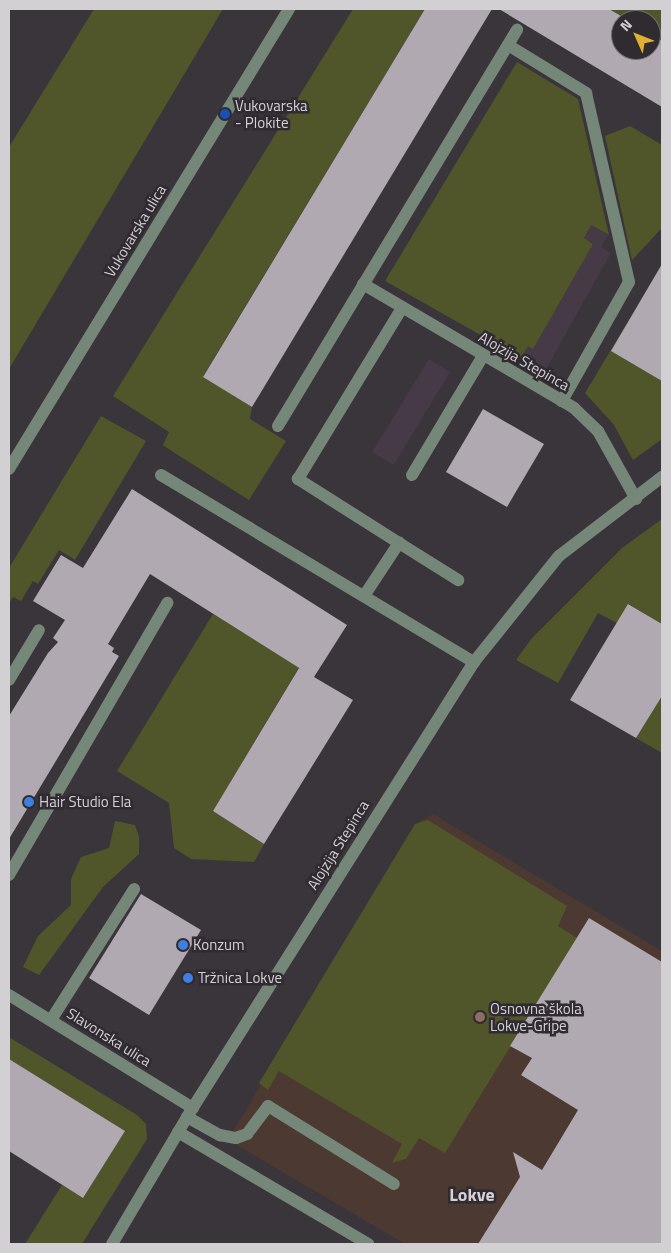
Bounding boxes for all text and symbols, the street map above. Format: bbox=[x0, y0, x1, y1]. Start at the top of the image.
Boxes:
north arrow bbox=[611, 10, 661, 60]
text: N bbox=[615, 14, 636, 36]
place label: Vukovarska - Plokite bbox=[235, 96, 308, 131]
marker: Vukovarska - Plokite bbox=[219, 108, 231, 120]
street label: Vukovarska ulica bbox=[100, 182, 170, 280]
street label: Alojzija Stepinca bbox=[475, 328, 573, 394]
place label: Hair Studio Ela bbox=[39, 793, 131, 811]
marker: Hair Studio Ela bbox=[23, 796, 35, 808]
street label: Alojzija Stepinca bbox=[303, 797, 373, 893]
place label: Konzum bbox=[193, 936, 245, 954]
marker: Konzum bbox=[177, 939, 189, 951]
place label: Tržnica Lokve bbox=[198, 969, 282, 987]
marker: Tržnica Lokve bbox=[182, 972, 194, 984]
place label: Osnovna škola Lokve-Gripe bbox=[490, 999, 582, 1034]
street label: Slavonska ulica bbox=[64, 1004, 154, 1070]
marker: Osnovna škola Lokve-Gripe bbox=[474, 1011, 486, 1023]
district label: Lokve bbox=[449, 1184, 495, 1206]

